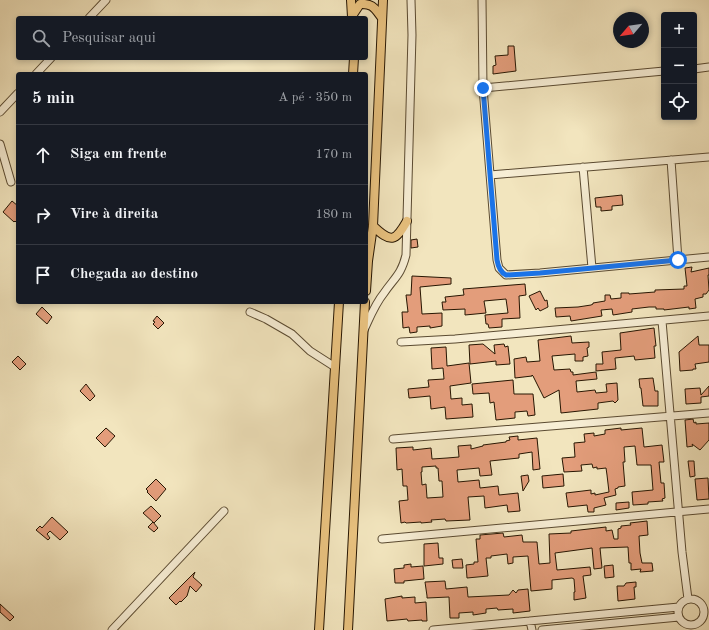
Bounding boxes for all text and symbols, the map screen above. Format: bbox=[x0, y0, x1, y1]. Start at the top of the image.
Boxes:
north arrow bbox=[613, 12, 649, 48]
map controls bbox=[661, 12, 697, 120]
button: + bbox=[661, 12, 697, 48]
search box bbox=[16, 16, 368, 60]
icon: search bbox=[30, 27, 52, 49]
text: Pesquisar aqui bbox=[62, 31, 156, 46]
button: − bbox=[661, 48, 697, 84]
route end bbox=[474, 79, 492, 97]
button: locate bbox=[661, 84, 697, 120]
text: 5 min bbox=[32, 90, 75, 107]
text: A pé · 350 m bbox=[278, 91, 352, 104]
icon: ahead bbox=[32, 144, 54, 166]
text: Siga em frente bbox=[70, 147, 167, 162]
text: 170 m bbox=[315, 148, 352, 161]
icon: right bbox=[32, 204, 54, 226]
text: Vire à direita bbox=[70, 207, 158, 222]
text: 180 m bbox=[315, 208, 352, 221]
route start bbox=[669, 251, 687, 269]
icon: arrive bbox=[32, 264, 54, 286]
text: Chegada ao destino bbox=[70, 267, 198, 282]

